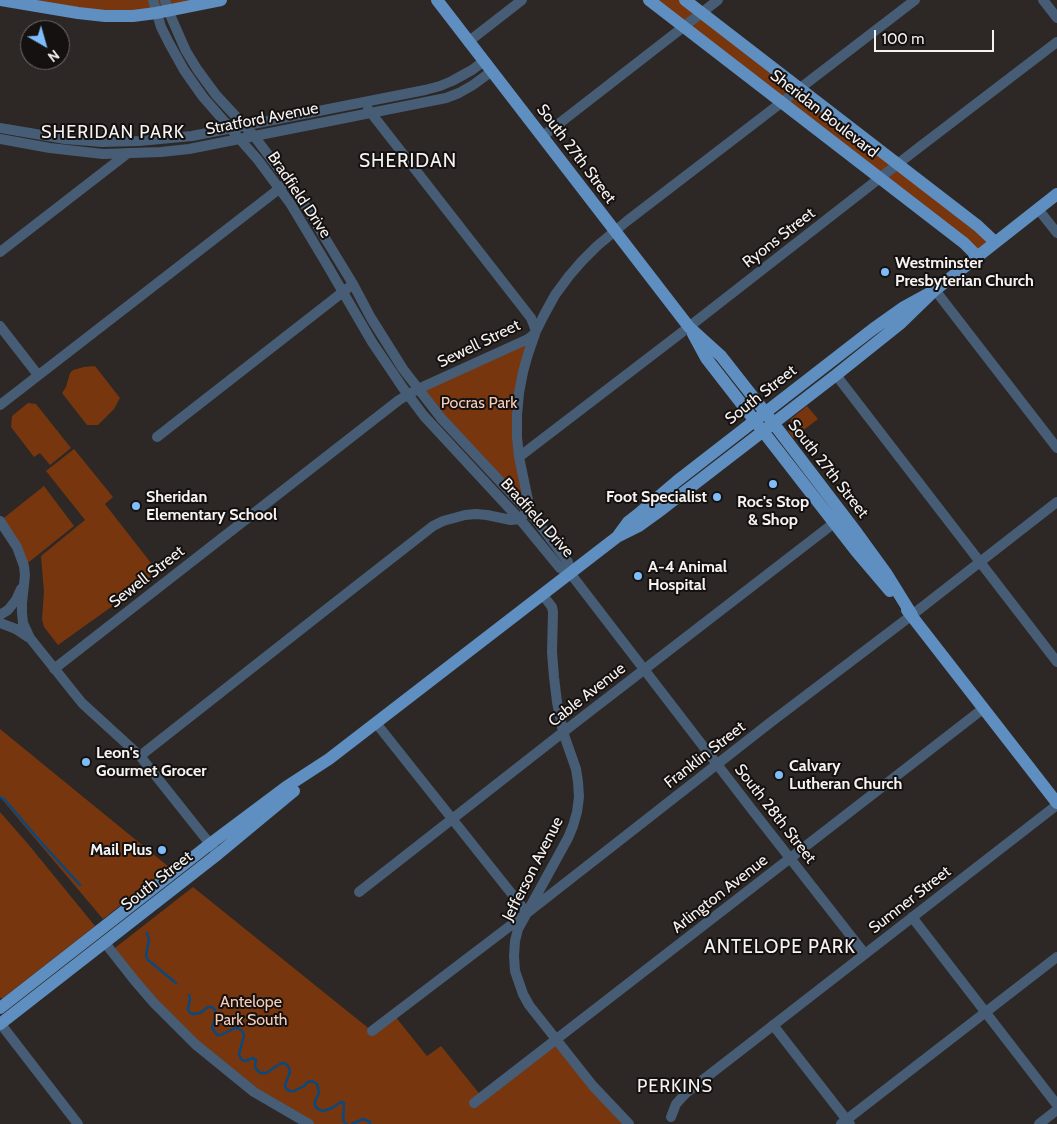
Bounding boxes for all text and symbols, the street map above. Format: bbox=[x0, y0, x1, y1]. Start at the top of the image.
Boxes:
north arrow bbox=[20, 20, 70, 70]
scale bar bbox=[877, 20, 997, 52]
text: 100 m bbox=[882, 30, 924, 48]
text: N bbox=[44, 46, 63, 66]
street label: Sheridan Boulevard bbox=[766, 66, 882, 162]
street label: Stratford Avenue bbox=[204, 99, 320, 139]
street label: South 27th Street bbox=[532, 101, 620, 207]
district label: SHERIDAN PARK bbox=[39, 122, 187, 144]
street label: Bradfield Drive bbox=[263, 148, 335, 242]
district label: SHERIDAN bbox=[358, 150, 458, 172]
street label: Ryons Street bbox=[739, 204, 819, 272]
place label: Westminster Presbyterian Church bbox=[895, 253, 1034, 291]
marker: Westminster Presbyterian Church bbox=[879, 266, 891, 278]
street label: Sewell Street bbox=[435, 316, 523, 372]
street label: South Street bbox=[721, 361, 801, 429]
park label: Pocras Park bbox=[441, 393, 517, 413]
street label: South 27th Street bbox=[784, 416, 872, 522]
street label: Bradfield Drive bbox=[496, 474, 578, 562]
marker: Roc's Stop & Shop bbox=[767, 478, 779, 490]
place label: Sheridan Elementary School bbox=[146, 487, 277, 525]
place label: Foot Specialist bbox=[606, 487, 707, 507]
marker: Foot Specialist bbox=[711, 491, 723, 503]
place label: Roc's Stop & Shop bbox=[737, 492, 809, 530]
marker: Sheridan Elementary School bbox=[130, 500, 142, 512]
street label: Sewell Street bbox=[106, 542, 188, 612]
place label: A-4 Animal Hospital bbox=[648, 557, 727, 595]
marker: A-4 Animal Hospital bbox=[632, 570, 644, 582]
street label: Cable Avenue bbox=[545, 659, 629, 731]
street label: Franklin Street bbox=[661, 718, 749, 792]
place label: Leon's Gourmet Grocer bbox=[96, 743, 207, 781]
marker: Leon's Gourmet Grocer bbox=[80, 756, 92, 768]
place label: Calvary Lutheran Church bbox=[789, 756, 902, 794]
street label: South 28th Street bbox=[730, 760, 820, 868]
marker: Calvary Lutheran Church bbox=[773, 769, 785, 781]
street label: Jefferson Avenue bbox=[498, 814, 568, 924]
place label: Mail Plus bbox=[90, 840, 152, 860]
marker: Mail Plus bbox=[156, 844, 168, 856]
street label: South Street bbox=[117, 847, 197, 915]
street label: Arlington Avenue bbox=[668, 851, 772, 937]
street label: Sumner Street bbox=[865, 862, 955, 938]
district label: ANTELOPE PARK bbox=[702, 936, 858, 958]
park label: Antelope Park South bbox=[214, 992, 288, 1030]
district label: PERKINS bbox=[636, 1076, 714, 1098]

